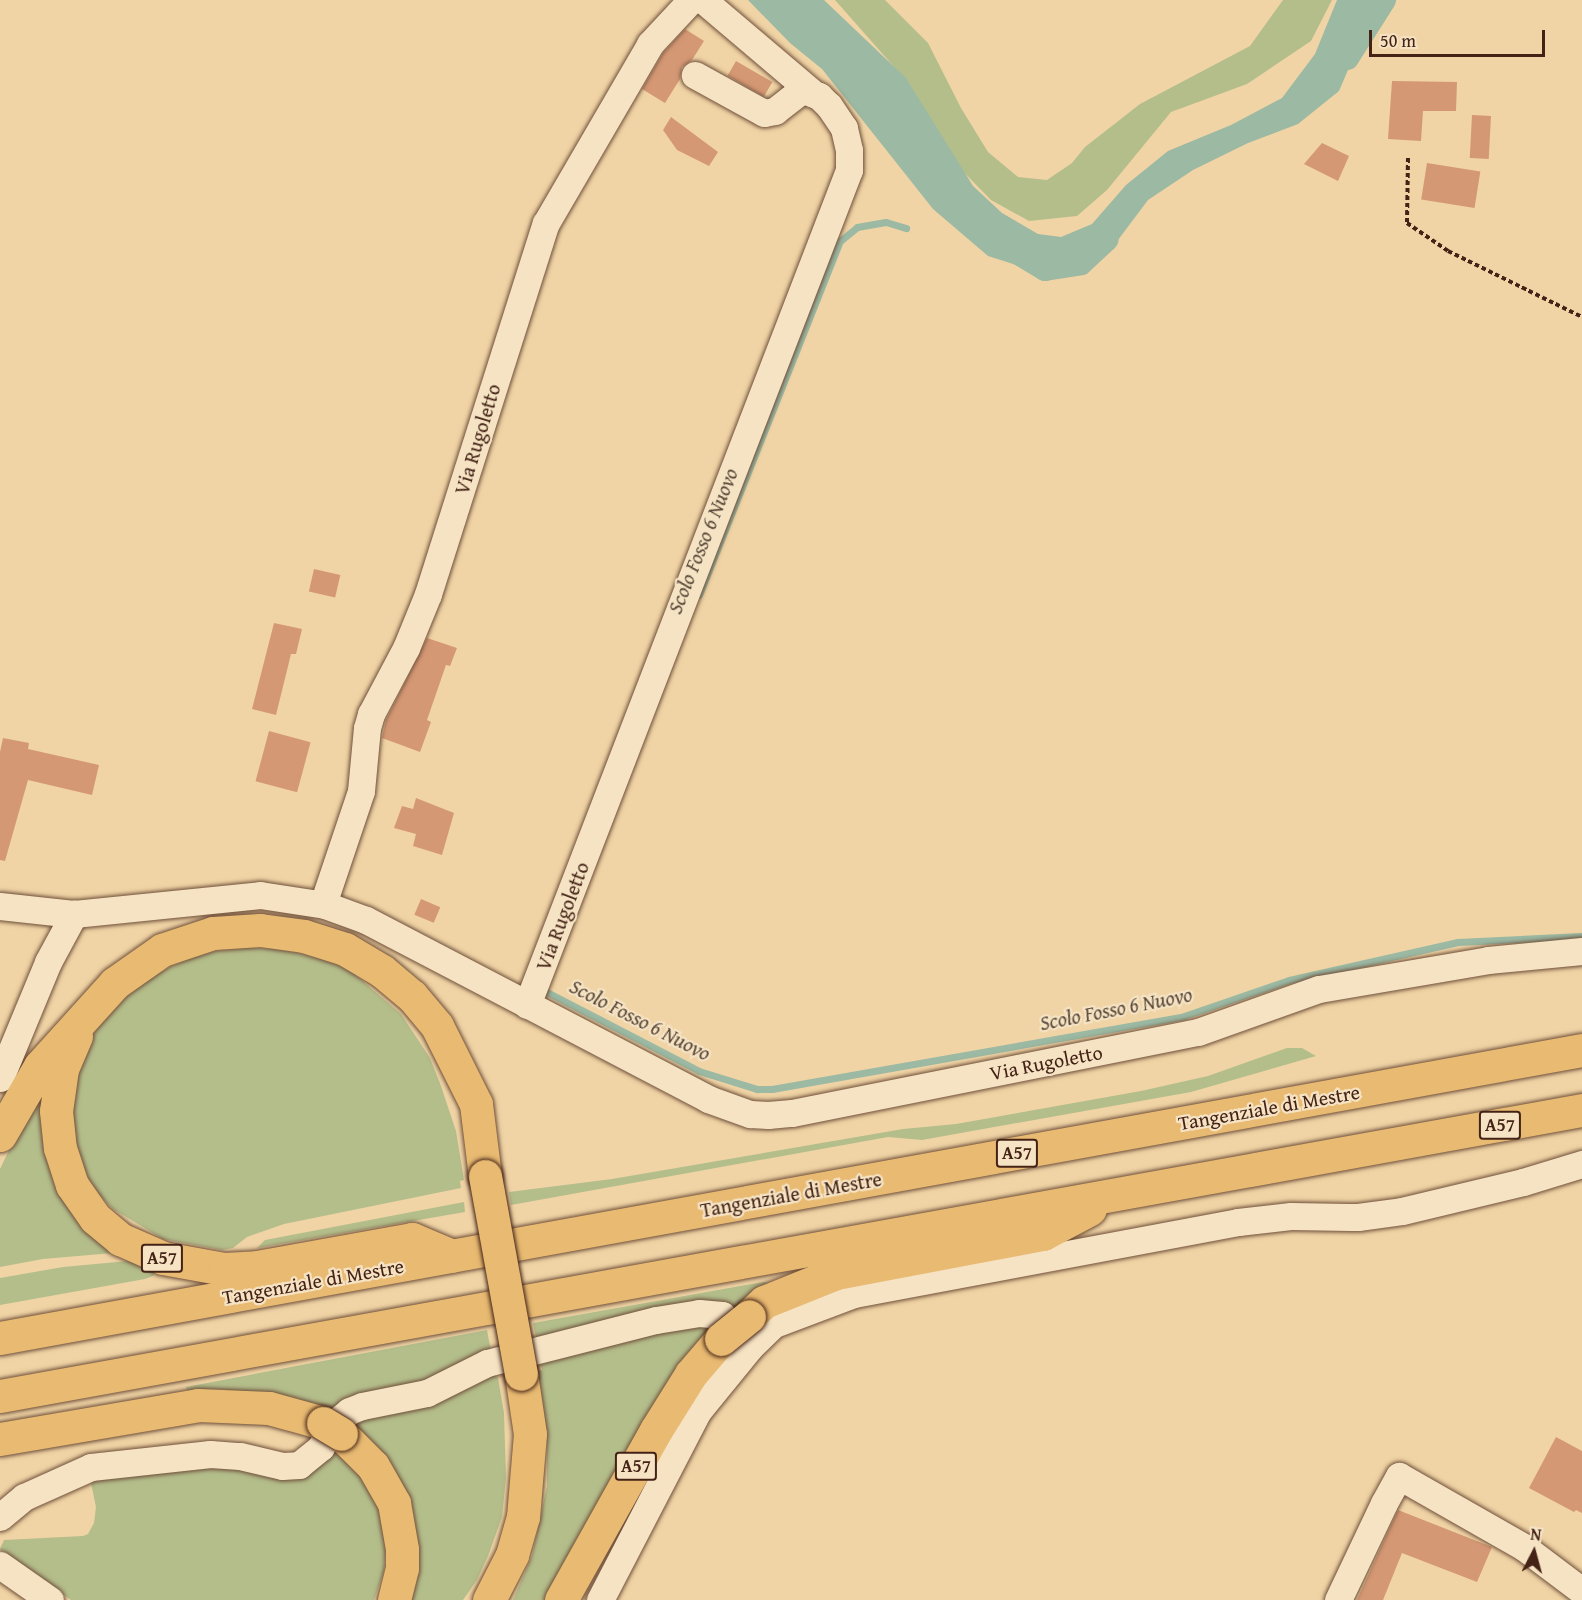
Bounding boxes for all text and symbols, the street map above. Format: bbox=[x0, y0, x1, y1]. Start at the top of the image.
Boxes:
scale bar bbox=[1372, 18, 1548, 56]
text: 50 m bbox=[1380, 27, 1416, 54]
street label: Via Rugoletto bbox=[449, 381, 505, 497]
water label: Scolo Fosso 6 Nuovo bbox=[662, 465, 744, 617]
street label: Via Rugoletto bbox=[530, 858, 594, 974]
water label: Scolo Fosso 6 Nuovo bbox=[565, 974, 715, 1066]
water label: Scolo Fosso 6 Nuovo bbox=[1038, 982, 1194, 1036]
street label: Via Rugoletto bbox=[988, 1039, 1104, 1085]
street label: Tangenziale di Mestre bbox=[1176, 1079, 1362, 1135]
road number: A57 bbox=[1478, 1110, 1522, 1140]
road number: A57 bbox=[994, 1138, 1040, 1168]
street label: Tangenziale di Mestre bbox=[698, 1166, 884, 1222]
road number: A57 bbox=[140, 1243, 184, 1273]
street label: Tangenziale di Mestre bbox=[220, 1253, 406, 1309]
road number: A57 bbox=[614, 1451, 658, 1481]
north arrow bbox=[1504, 1522, 1564, 1582]
text: N bbox=[1529, 1522, 1542, 1547]

